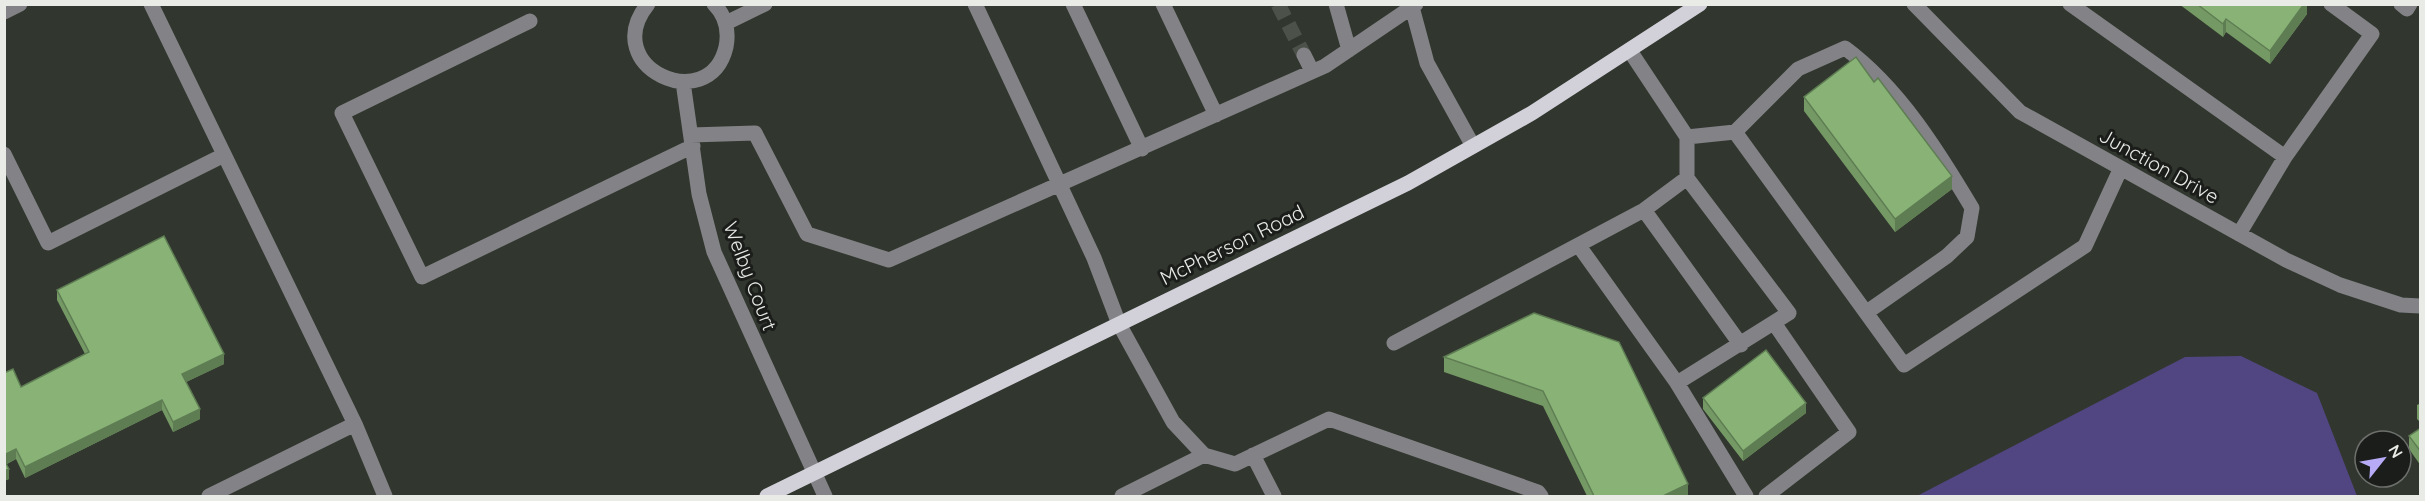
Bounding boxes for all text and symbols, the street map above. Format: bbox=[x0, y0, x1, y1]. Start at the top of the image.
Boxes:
street label: Junction Drive bbox=[2095, 122, 2223, 209]
street label: McPherson Road bbox=[1156, 199, 1308, 290]
street label: Welby Court bbox=[718, 218, 783, 334]
north arrow bbox=[2353, 429, 2413, 489]
text: N bbox=[2384, 441, 2407, 461]

